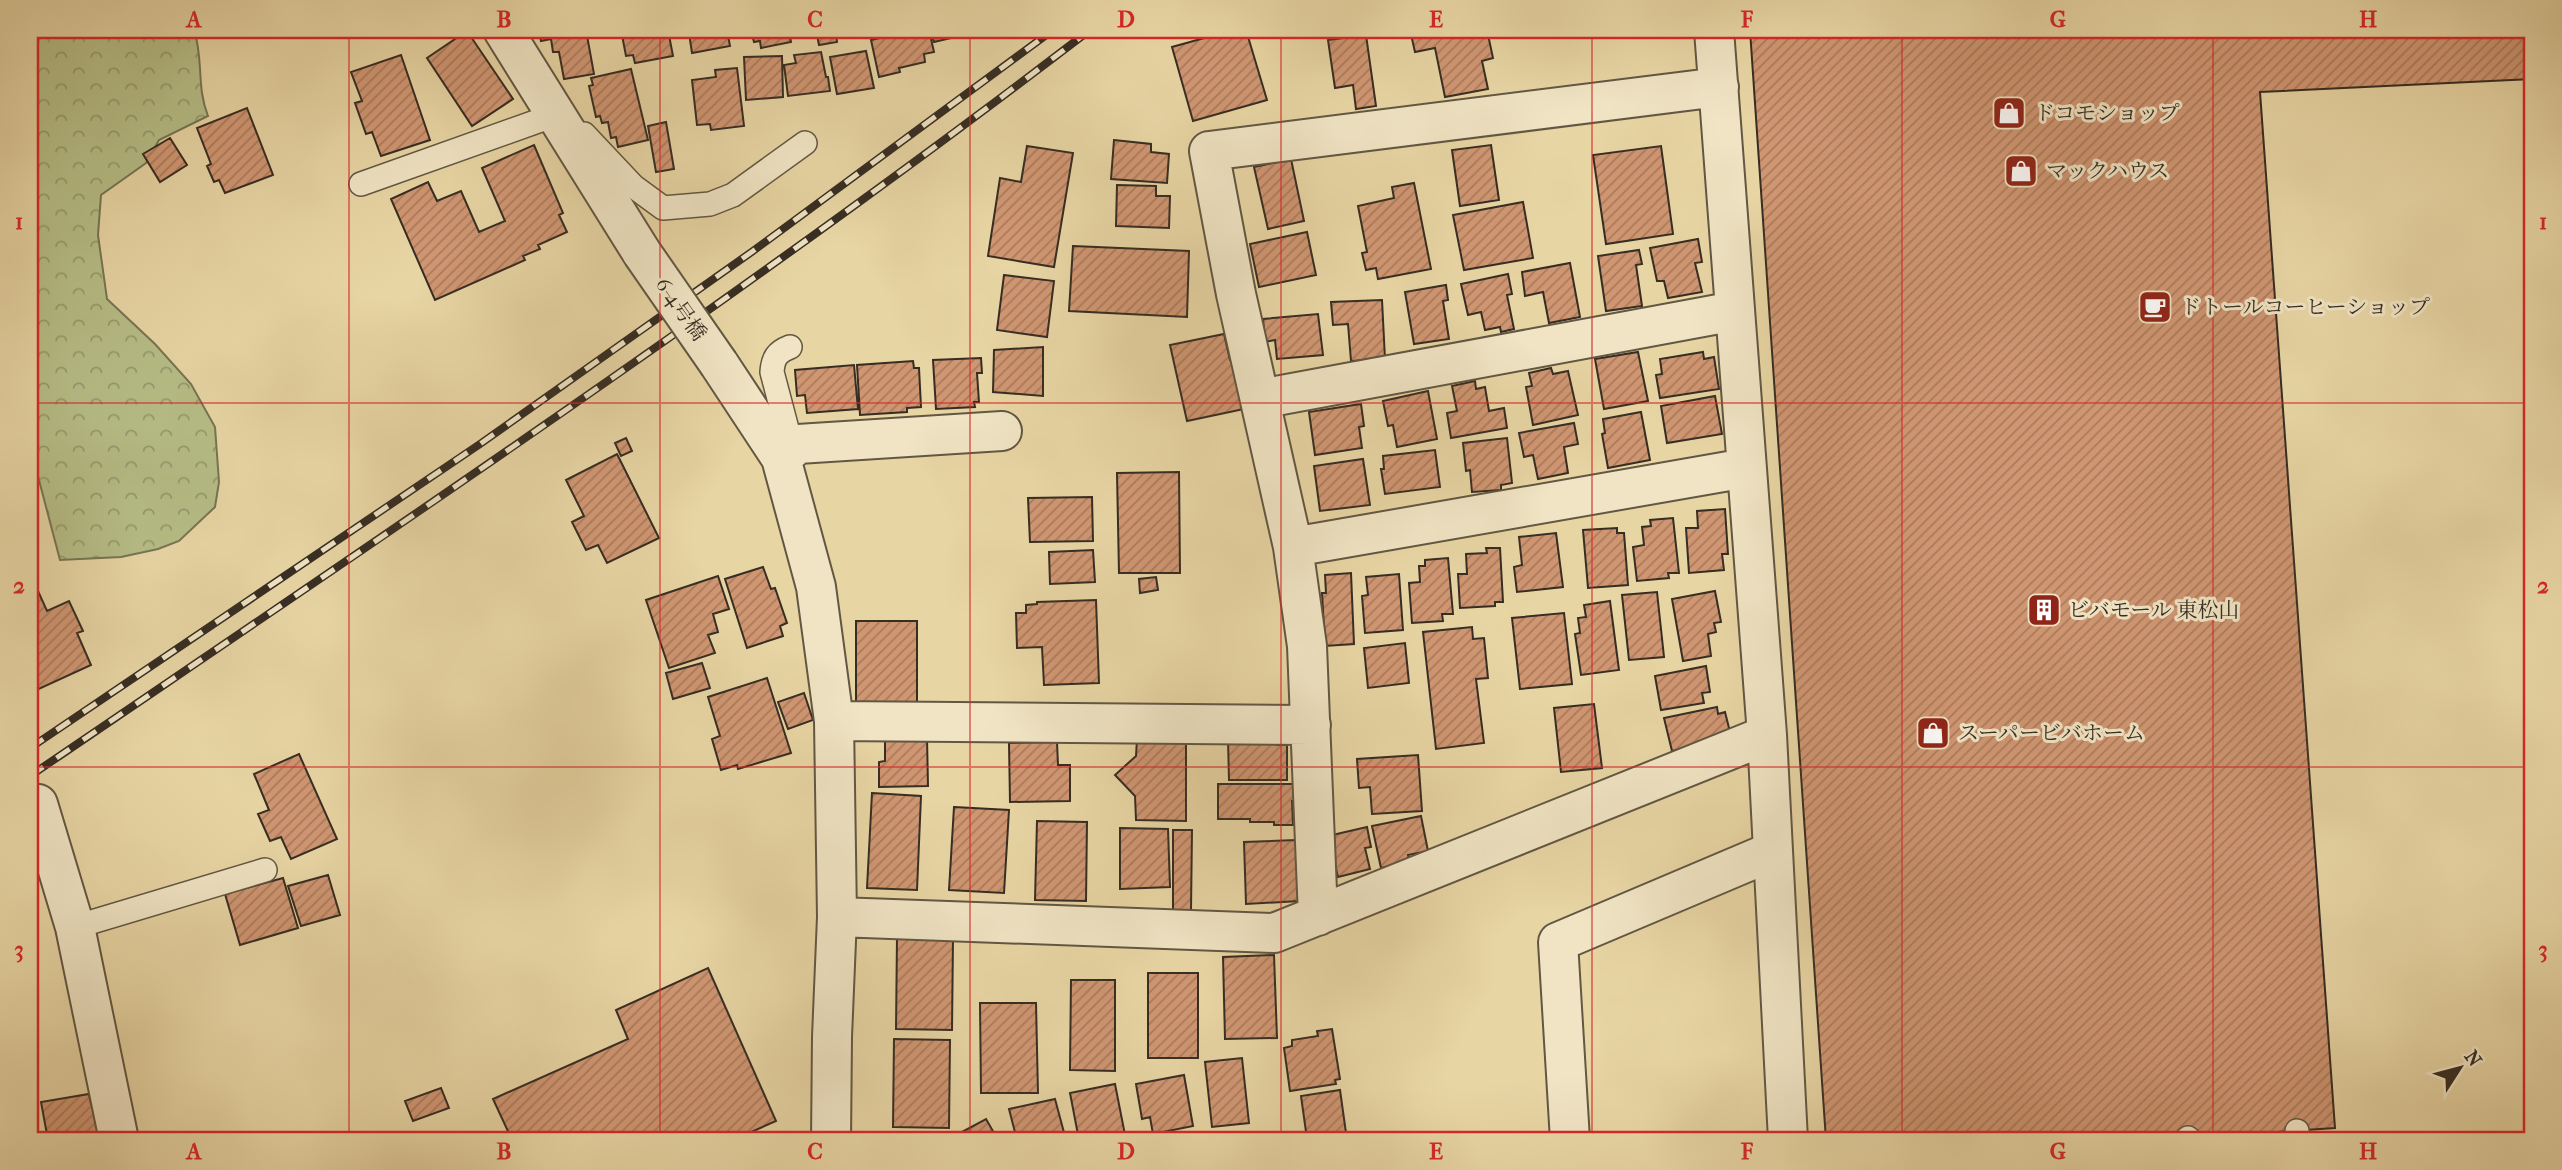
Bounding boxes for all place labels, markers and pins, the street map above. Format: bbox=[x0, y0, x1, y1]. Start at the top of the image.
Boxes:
shop icon: ドコモショップ bbox=[1990, 94, 2028, 132]
place label: ドコモショップ bbox=[2034, 101, 2180, 125]
shop icon: マックハウス bbox=[2002, 152, 2040, 190]
place label: マックハウス bbox=[2046, 159, 2169, 183]
cafe icon: ドトールコーヒーショップ bbox=[2136, 288, 2174, 326]
place label: ドトールコーヒーショップ bbox=[2180, 295, 2430, 319]
building icon: ビバモール 東松山 bbox=[2025, 591, 2063, 629]
place label: ビバモール 東松山 bbox=[2068, 598, 2239, 622]
shop icon: スーパービバホーム bbox=[1914, 714, 1952, 752]
place label: スーパービバホーム bbox=[1958, 721, 2145, 745]

